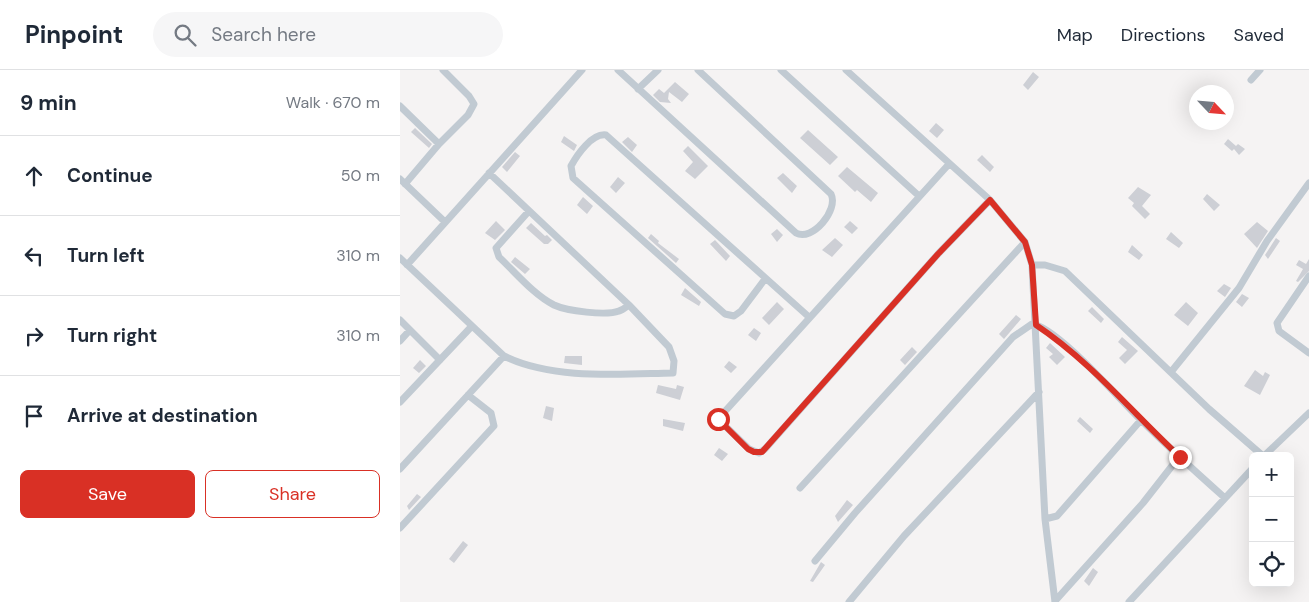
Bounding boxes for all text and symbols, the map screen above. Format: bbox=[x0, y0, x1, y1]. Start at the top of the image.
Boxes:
search box bbox=[153, 12, 503, 57]
text: Pinpoint bbox=[25, 19, 123, 50]
icon: search bbox=[171, 21, 199, 49]
text: Search here bbox=[211, 22, 316, 47]
text: Map bbox=[1057, 23, 1093, 47]
text: Directions bbox=[1121, 23, 1206, 47]
text: Saved bbox=[1234, 23, 1284, 47]
north arrow bbox=[1189, 85, 1234, 130]
text: 9 min bbox=[20, 89, 77, 117]
text: Walk · 670 m bbox=[286, 92, 380, 113]
icon: ahead bbox=[20, 162, 48, 190]
text: Continue bbox=[67, 163, 153, 188]
text: 50 m bbox=[341, 165, 380, 186]
icon: left bbox=[20, 242, 48, 270]
text: Turn left bbox=[67, 243, 145, 268]
text: 310 m bbox=[336, 245, 380, 266]
icon: right bbox=[20, 322, 48, 350]
text: Turn right bbox=[67, 323, 157, 348]
text: 310 m bbox=[336, 325, 380, 346]
icon: arrive bbox=[20, 402, 48, 430]
text: Arrive at destination bbox=[67, 403, 258, 428]
route start bbox=[707, 408, 730, 431]
route end bbox=[1169, 446, 1192, 469]
map controls bbox=[1249, 452, 1294, 587]
button: + bbox=[1249, 452, 1294, 497]
button: Save bbox=[20, 470, 195, 518]
button: Share bbox=[205, 470, 380, 518]
button: − bbox=[1249, 497, 1294, 542]
button: locate bbox=[1249, 542, 1294, 587]

